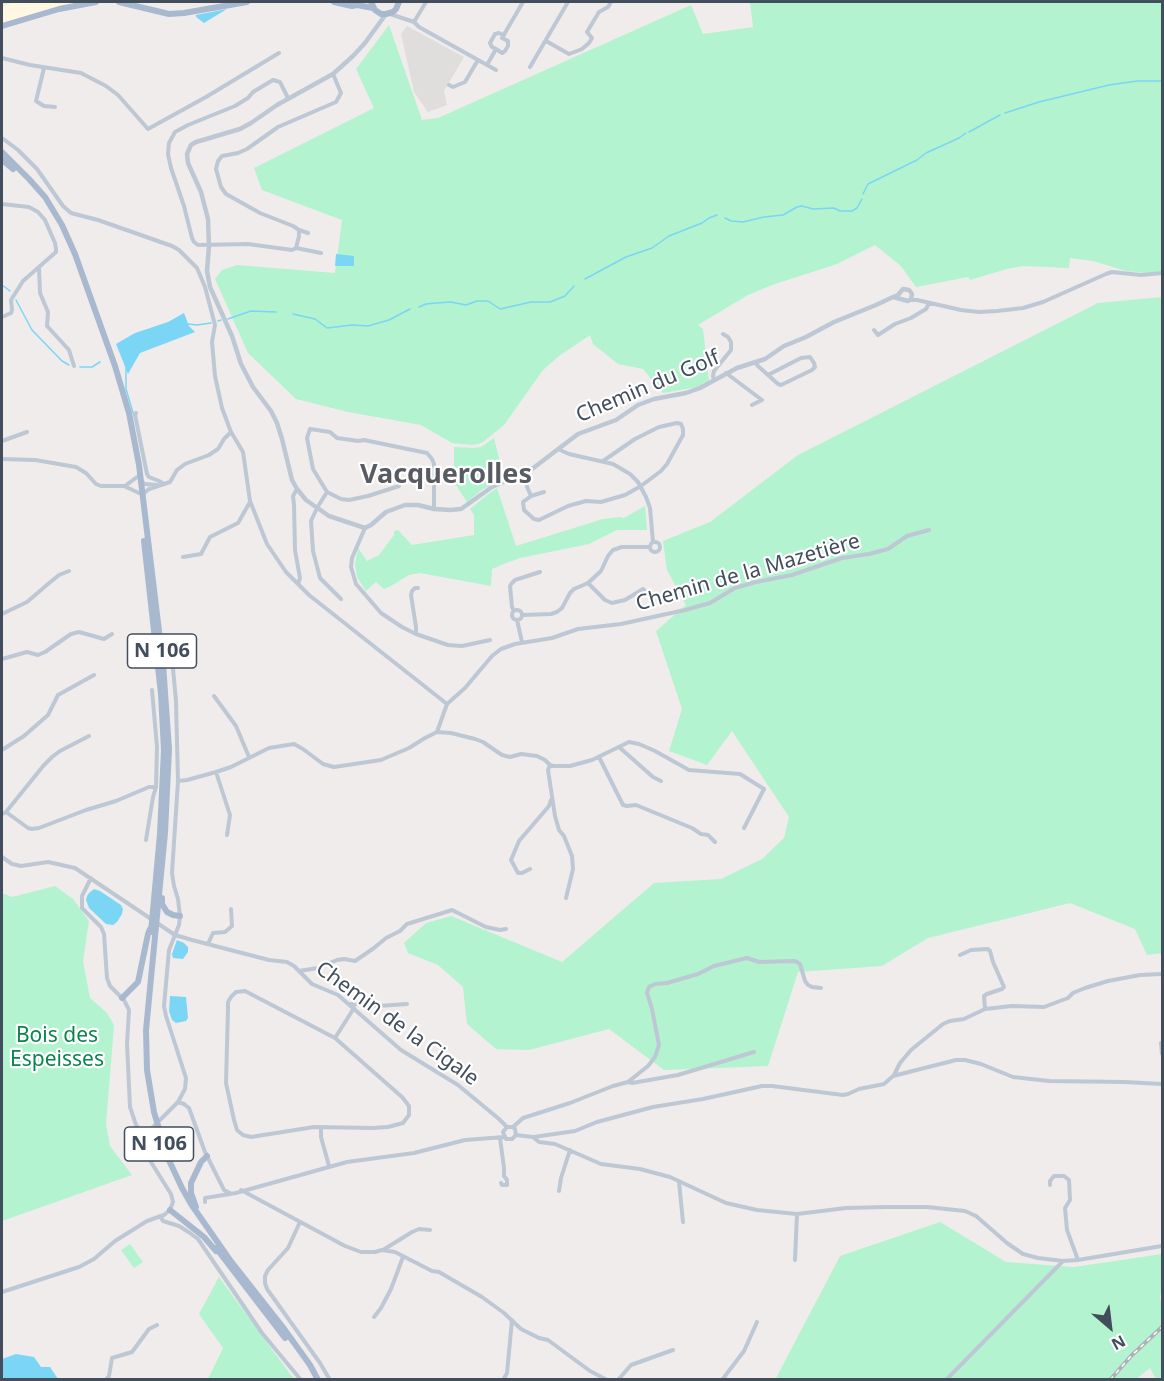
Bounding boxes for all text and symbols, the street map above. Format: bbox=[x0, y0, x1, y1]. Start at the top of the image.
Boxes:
street label: Chemin du Golf bbox=[572, 345, 724, 429]
district label: Vacquerolles bbox=[360, 459, 532, 491]
street label: Chemin de la Mazetière bbox=[633, 529, 863, 617]
road number: N 106 bbox=[128, 634, 196, 668]
street label: Chemin de la Cigale bbox=[311, 956, 483, 1092]
park label: Bois des Espeisses bbox=[10, 1023, 104, 1073]
road number: N 106 bbox=[124, 1127, 194, 1161]
north arrow bbox=[1080, 1297, 1140, 1357]
text: N bbox=[1108, 1330, 1129, 1356]

